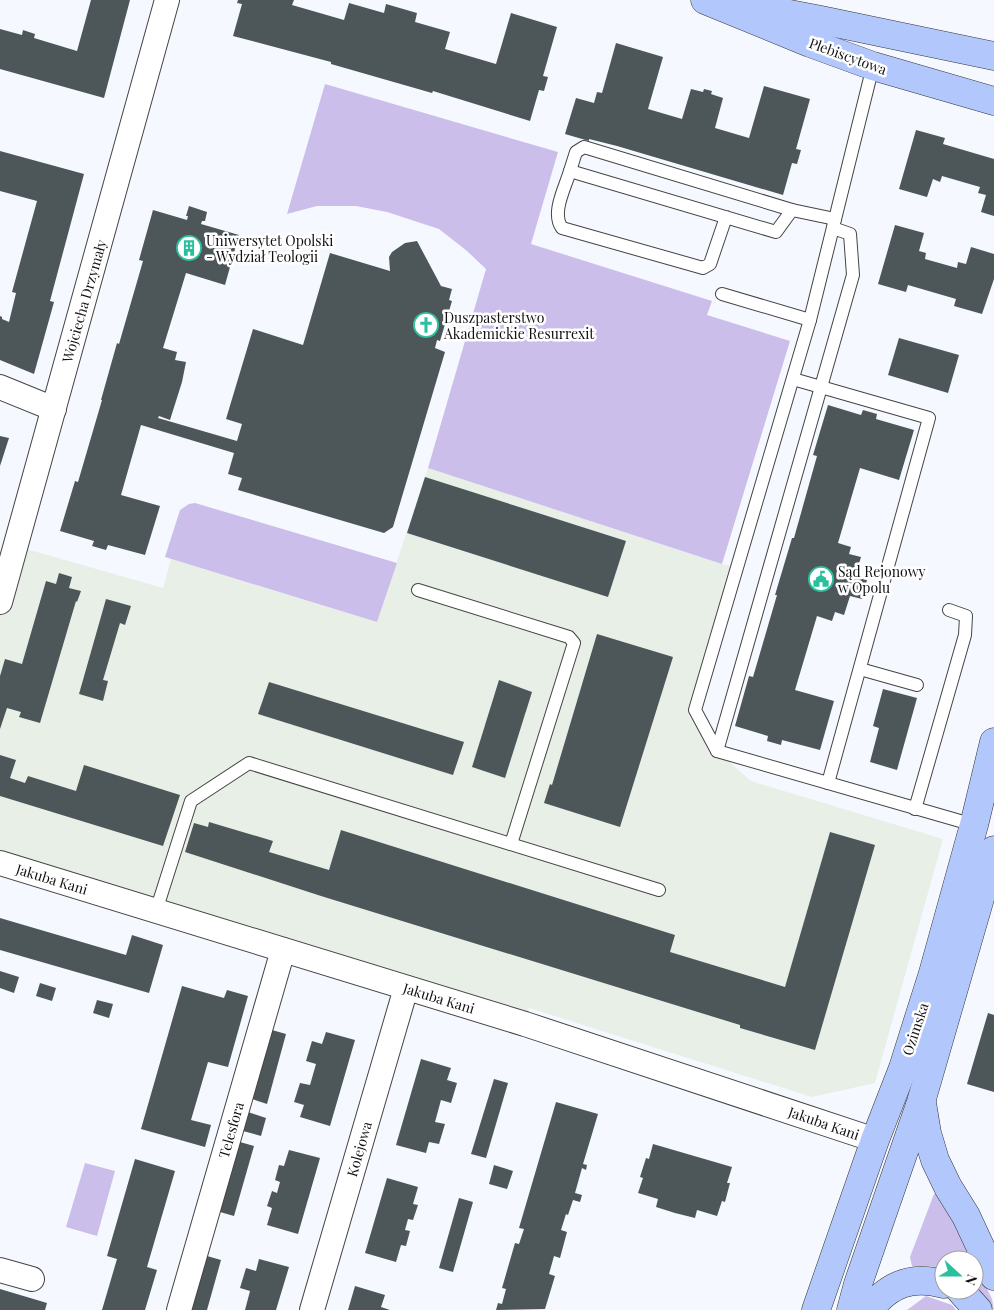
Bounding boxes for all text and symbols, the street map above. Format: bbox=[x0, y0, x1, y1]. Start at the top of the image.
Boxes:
street label: Plebiscytowa bbox=[807, 33, 889, 79]
place label: Uniwersytet Opolski - Wydział Teologii bbox=[206, 231, 333, 266]
building icon: Uniwersytet Opolski - Wydział Teologii bbox=[176, 235, 202, 261]
street label: Wojciecha Drzymały bbox=[57, 237, 111, 366]
place label: Duszpasterstwo Akademickie Resurrexit bbox=[443, 308, 595, 343]
church icon: Duszpasterstwo Akademickie Resurrexit bbox=[413, 312, 439, 338]
place label: Sąd Rejonowy w Opolu bbox=[838, 562, 926, 597]
public building icon: Sąd Rejonowy w Opolu bbox=[808, 566, 834, 592]
street label: Jakuba Kani bbox=[13, 859, 90, 899]
street label: Jakuba Kani bbox=[400, 978, 477, 1018]
street label: Ozimska bbox=[898, 1000, 932, 1058]
street label: Telesfora bbox=[214, 1100, 248, 1160]
street label: Jakuba Kani bbox=[785, 1102, 862, 1144]
street label: Kolejowa bbox=[342, 1119, 376, 1179]
north arrow bbox=[934, 1250, 984, 1300]
text: N bbox=[961, 1272, 982, 1288]

